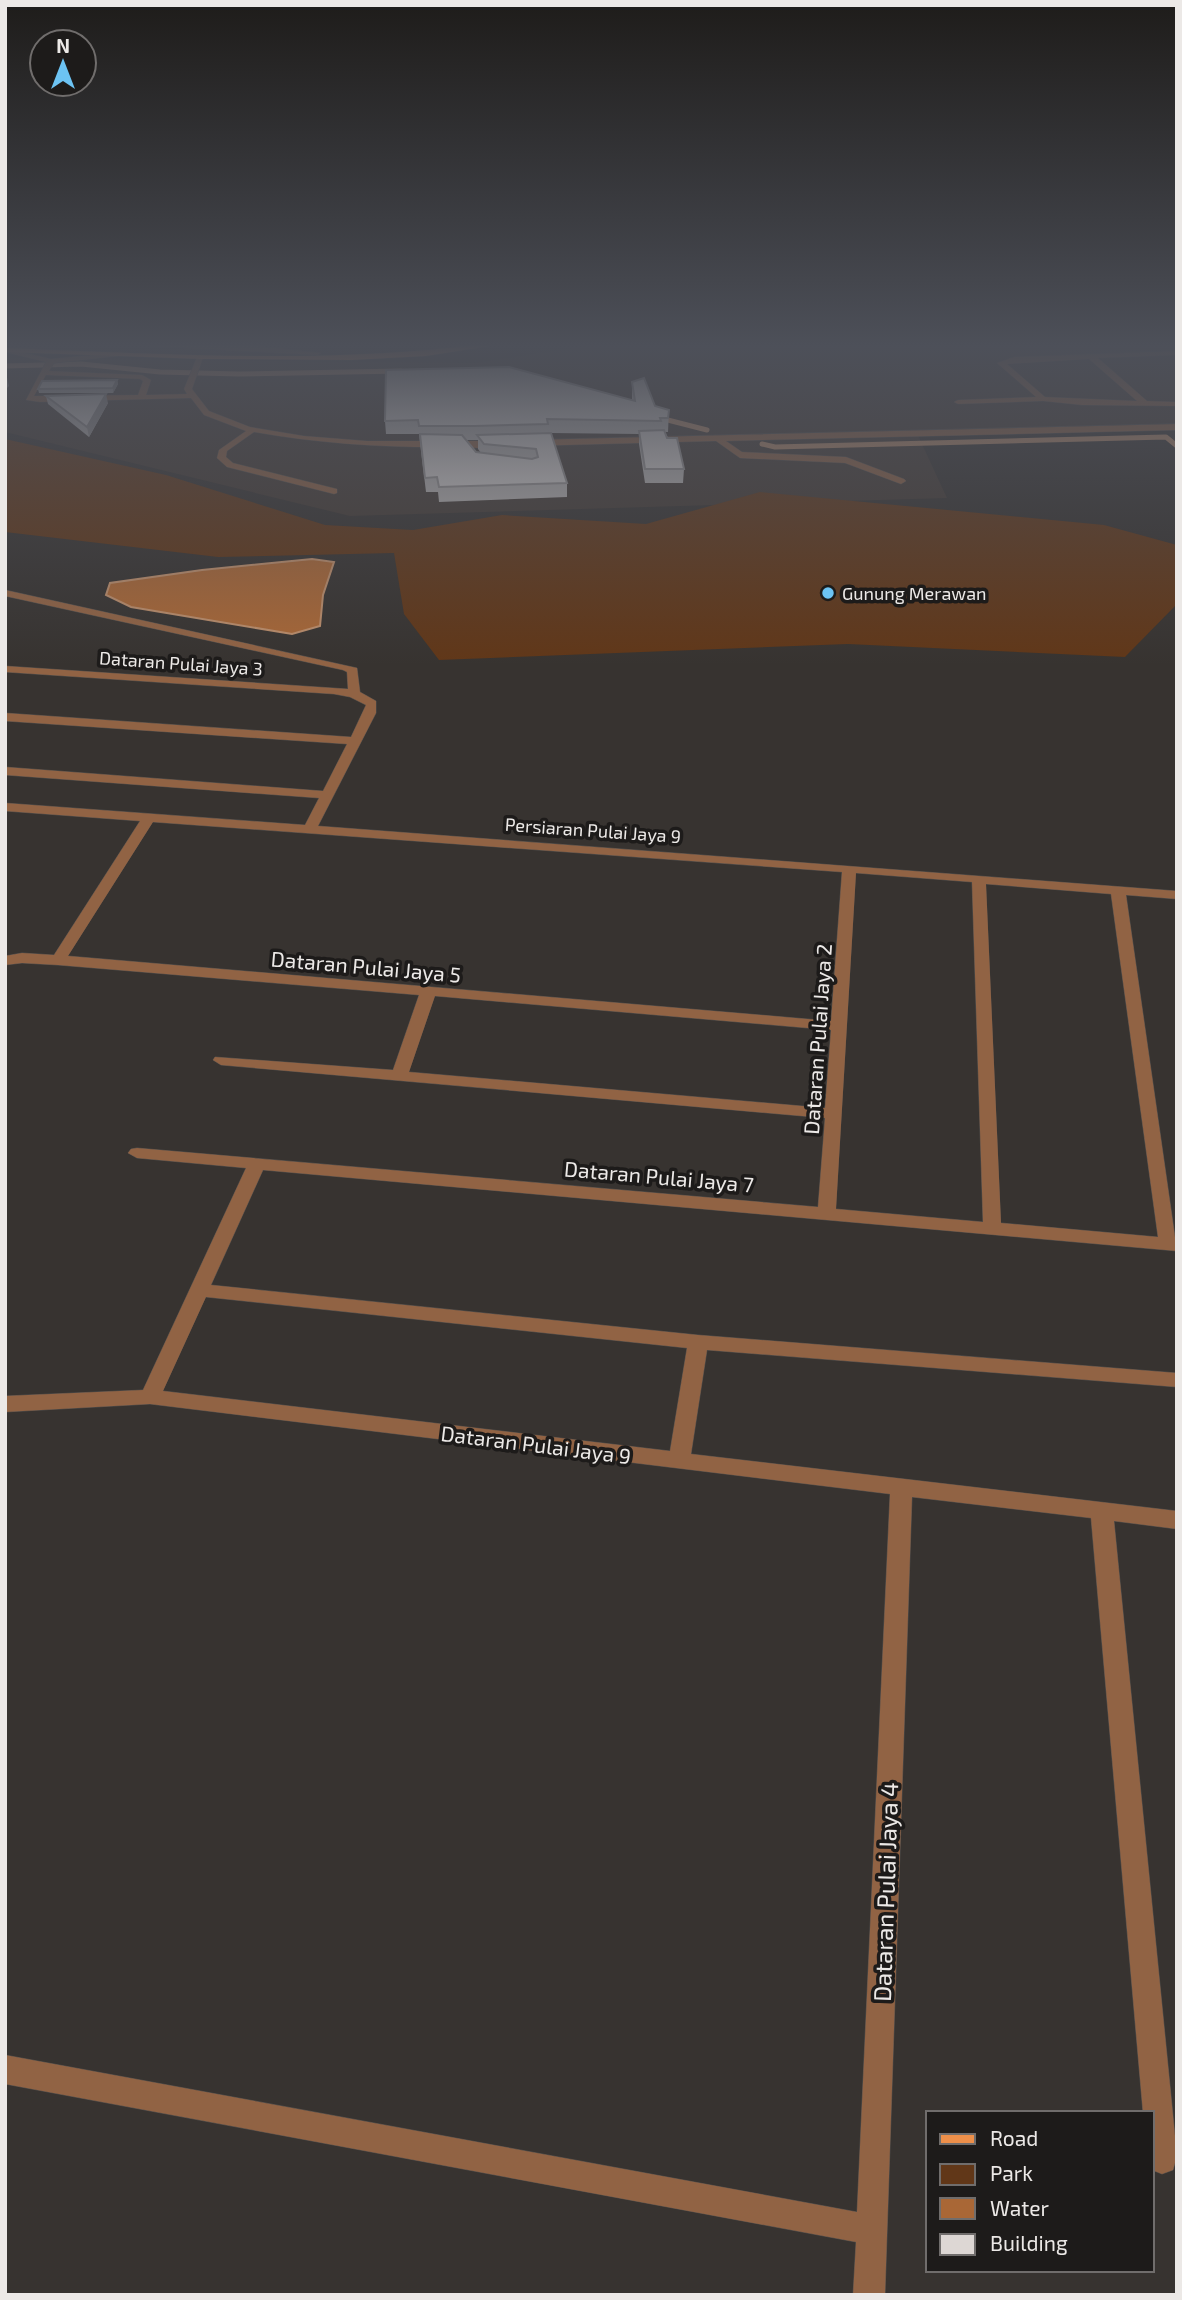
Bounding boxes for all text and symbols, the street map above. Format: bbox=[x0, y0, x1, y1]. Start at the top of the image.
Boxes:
north arrow bbox=[28, 28, 98, 98]
text: N bbox=[56, 34, 70, 57]
place label: Gunung Merawan bbox=[842, 582, 986, 604]
marker: Gunung Merawan bbox=[820, 585, 836, 601]
street label: Dataran Pulai Jaya 3 bbox=[99, 646, 263, 680]
street label: Persiaran Pulai Jaya 9 bbox=[504, 813, 682, 847]
street label: Dataran Pulai Jaya 2 bbox=[798, 943, 836, 1135]
street label: Dataran Pulai Jaya 5 bbox=[270, 945, 462, 987]
street label: Dataran Pulai Jaya 7 bbox=[563, 1155, 755, 1197]
street label: Dataran Pulai Jaya 9 bbox=[440, 1420, 632, 1468]
street label: Dataran Pulai Jaya 4 bbox=[867, 1782, 903, 2002]
legend bbox=[926, 2111, 1154, 2272]
text: Road bbox=[990, 2125, 1038, 2150]
text: Park bbox=[990, 2160, 1033, 2185]
text: Water bbox=[990, 2195, 1049, 2220]
text: Building bbox=[990, 2230, 1068, 2255]

